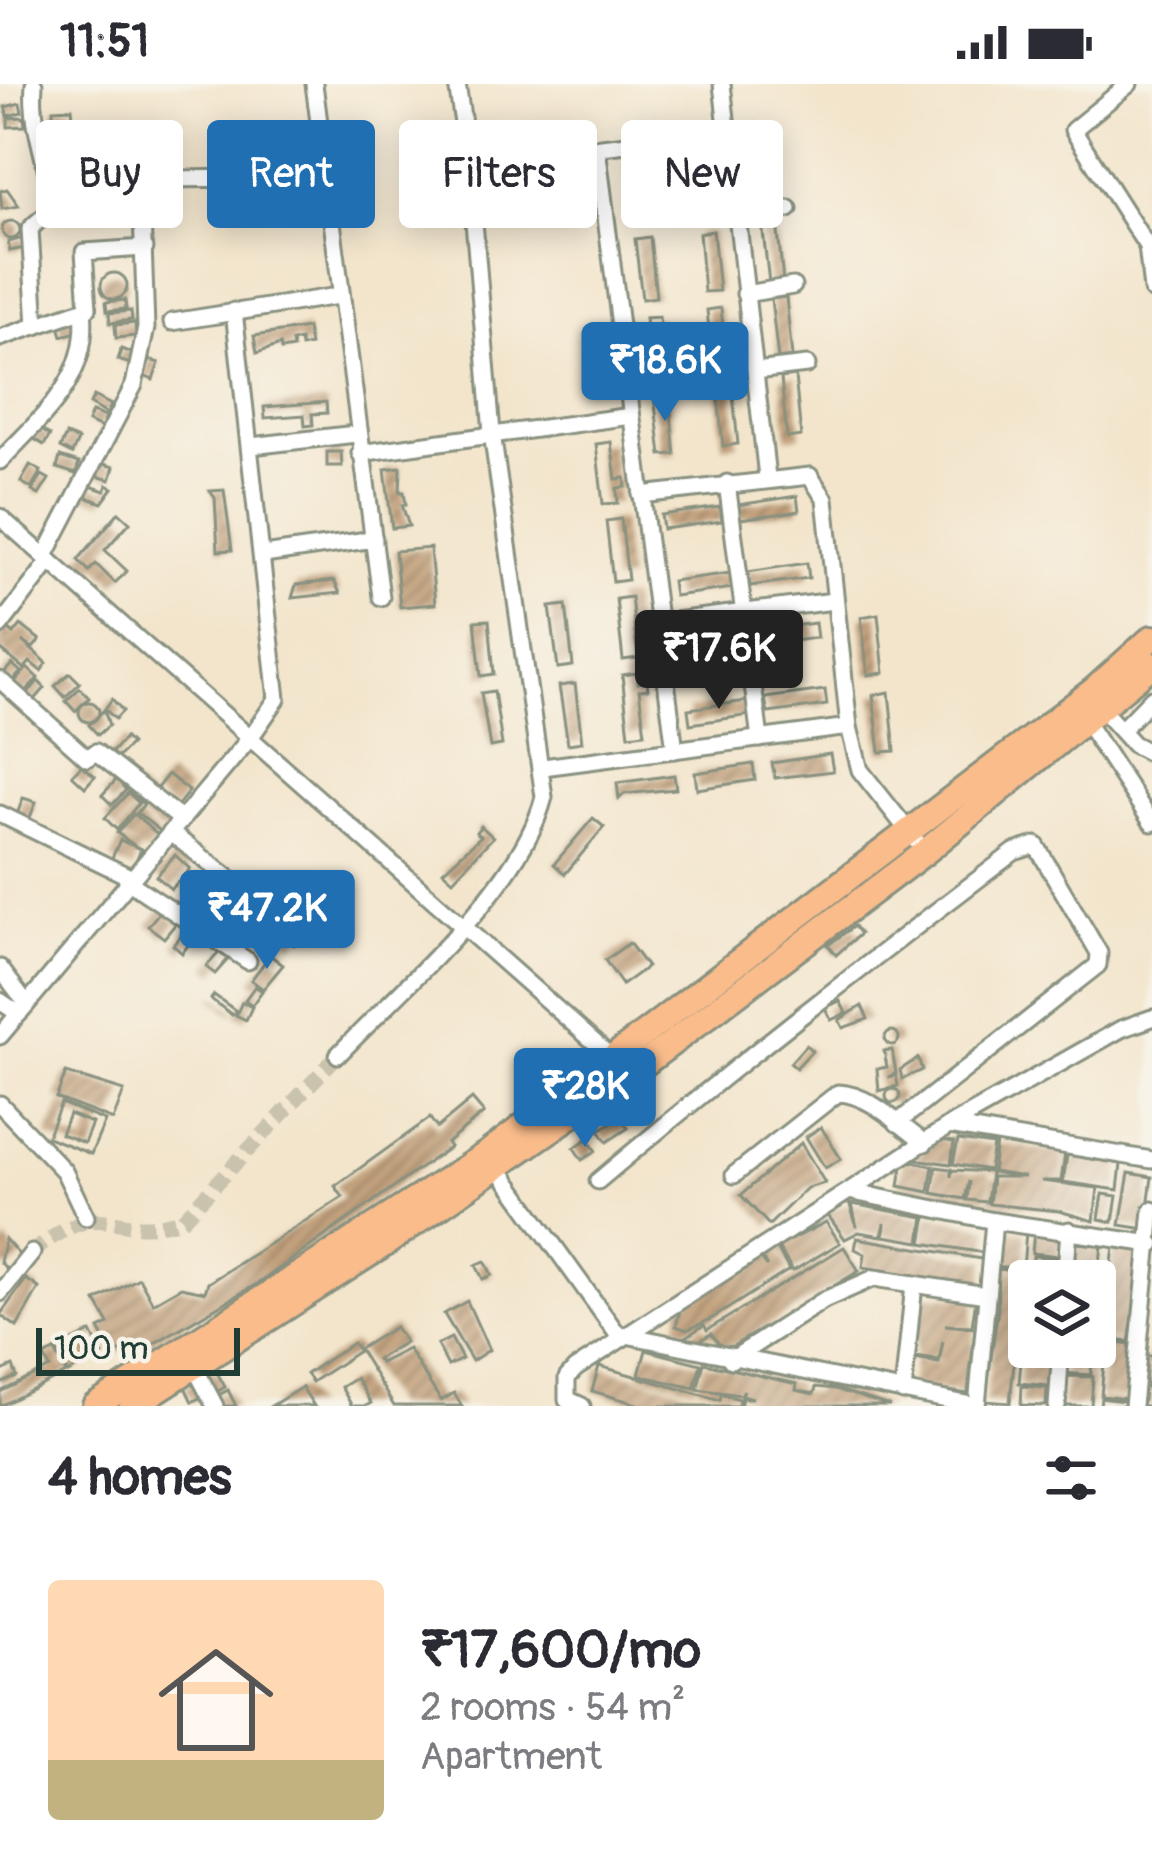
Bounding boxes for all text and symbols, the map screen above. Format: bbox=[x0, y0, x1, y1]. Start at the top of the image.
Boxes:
text: 11:51 bbox=[60, 14, 149, 70]
chip: Buy bbox=[36, 120, 183, 228]
chip: Rent bbox=[207, 120, 375, 228]
chip: Filters bbox=[399, 120, 597, 228]
chip: New bbox=[621, 120, 783, 228]
pin: ₹18.6K bbox=[567, 322, 763, 424]
text: ₹18.6K bbox=[608, 336, 722, 385]
pin: ₹17.6K bbox=[621, 610, 817, 712]
text: ₹17.6K bbox=[662, 624, 776, 673]
pin: ₹47.2K bbox=[169, 870, 365, 972]
text: ₹47.2K bbox=[207, 884, 327, 933]
pin: ₹28K bbox=[514, 1048, 656, 1150]
text: ₹28K bbox=[541, 1062, 629, 1111]
map controls bbox=[1008, 1260, 1116, 1368]
button: layers bbox=[1008, 1260, 1116, 1368]
scale bar bbox=[36, 1322, 240, 1375]
text: 100 m bbox=[54, 1328, 148, 1369]
icon: filters bbox=[1038, 1445, 1104, 1511]
text: 4 homes bbox=[48, 1446, 232, 1510]
text: ₹17,600/mo bbox=[420, 1619, 701, 1683]
icon: home bbox=[144, 1628, 288, 1772]
text: 2 rooms · 54 m² bbox=[420, 1683, 685, 1732]
text: Apartment bbox=[420, 1732, 602, 1781]

